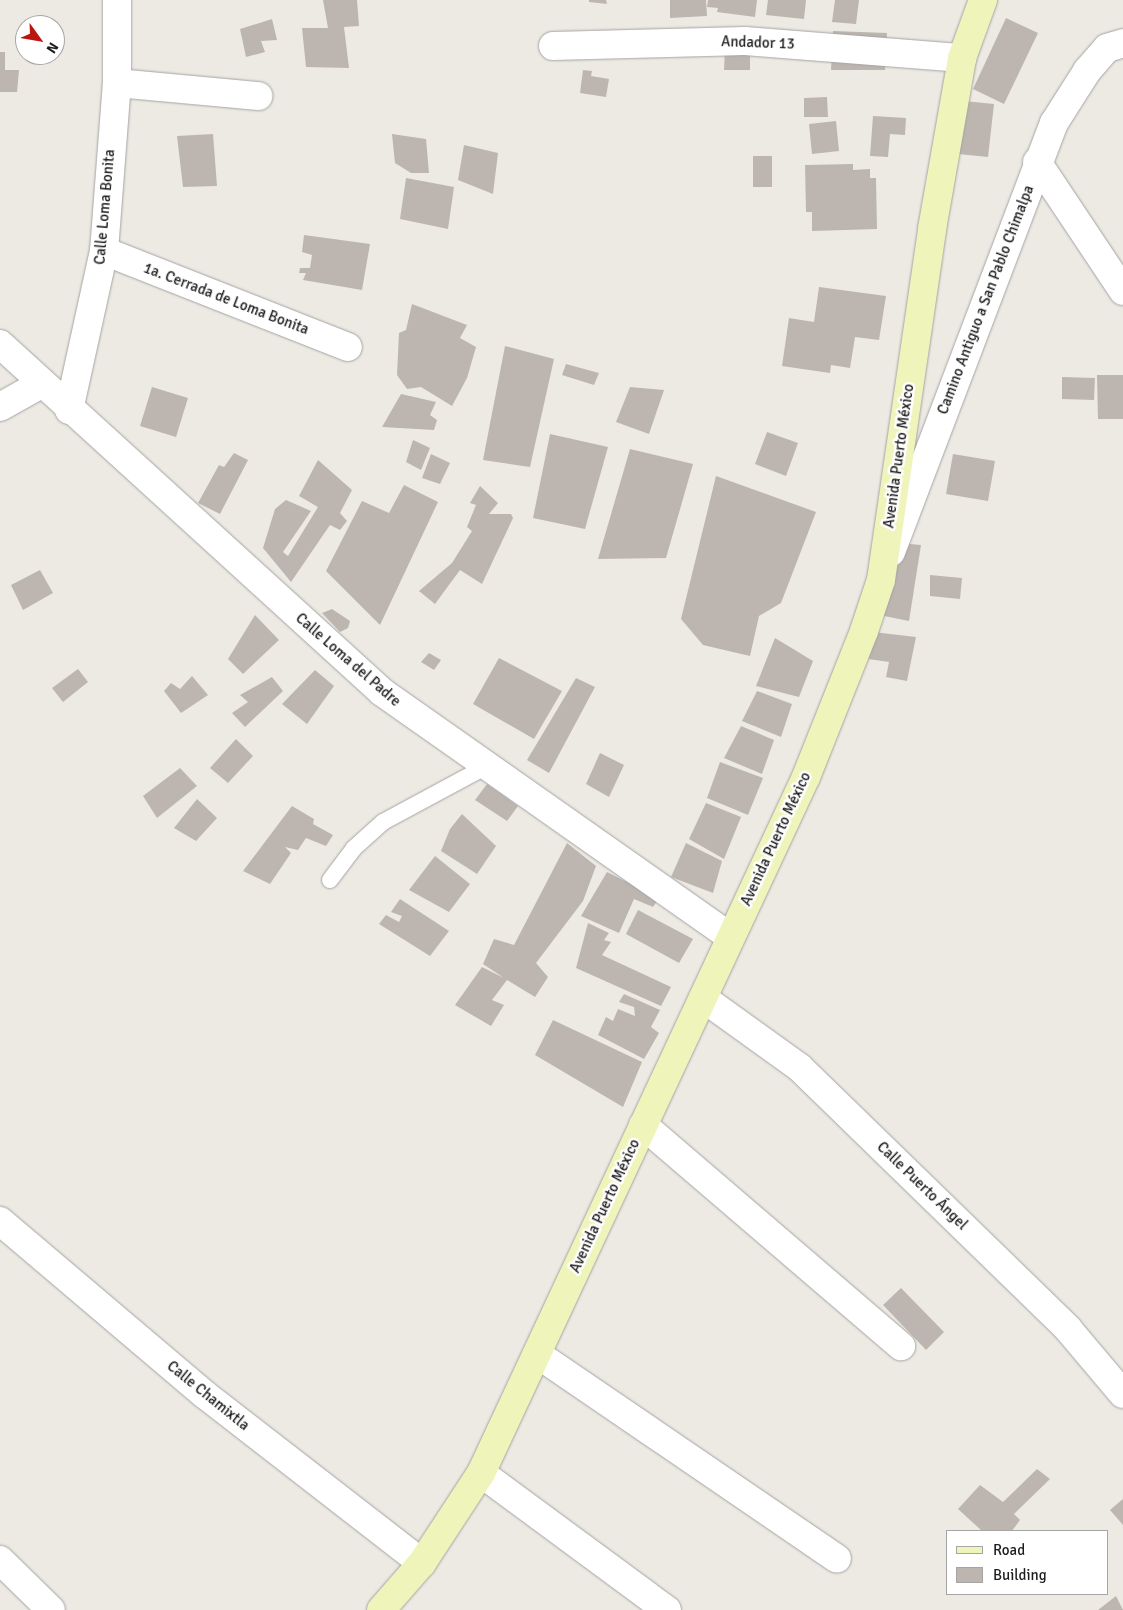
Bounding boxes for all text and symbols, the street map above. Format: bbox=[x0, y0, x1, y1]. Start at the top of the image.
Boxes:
north arrow bbox=[15, 15, 65, 65]
street label: Andador 13 bbox=[721, 33, 795, 53]
text: N bbox=[43, 39, 62, 56]
street label: Calle Loma Bonita bbox=[91, 149, 119, 265]
street label: Camino Antiguo a San Pablo Chimalpa bbox=[934, 183, 1038, 417]
street label: 1a. Cerrada de Loma Bonita bbox=[141, 259, 311, 339]
street label: Avenida Puerto México bbox=[880, 383, 918, 529]
street label: Calle Loma del Padre bbox=[292, 609, 404, 711]
street label: Avenida Puerto México bbox=[737, 769, 815, 909]
street label: Avenida Puerto México bbox=[566, 1136, 644, 1276]
street label: Calle Puerto Ángel bbox=[873, 1138, 971, 1234]
street label: Calle Chamixtla bbox=[163, 1357, 253, 1435]
legend bbox=[946, 1530, 1108, 1595]
text: Road bbox=[993, 1541, 1025, 1559]
text: Building bbox=[993, 1566, 1047, 1584]

